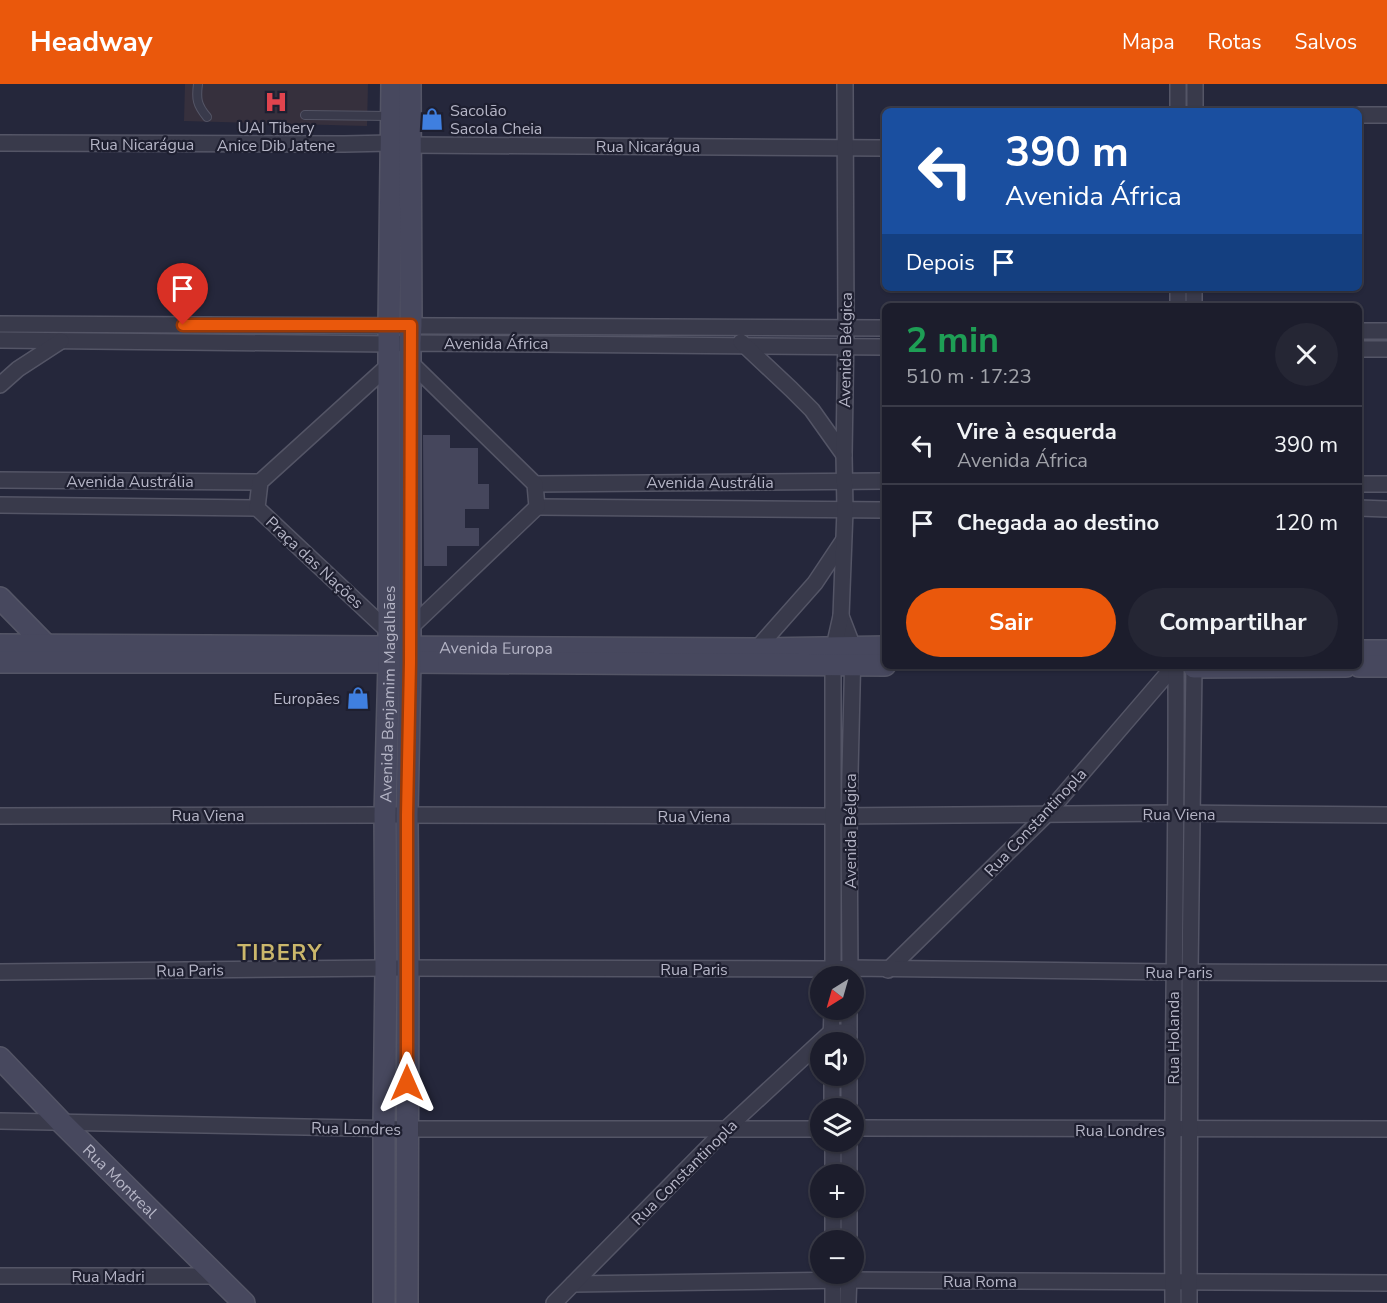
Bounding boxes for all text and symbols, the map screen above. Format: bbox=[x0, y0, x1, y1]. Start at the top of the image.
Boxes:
text: Headway bbox=[30, 23, 152, 61]
text: Mapa bbox=[1122, 28, 1175, 56]
text: Rotas bbox=[1208, 28, 1262, 56]
text: Salvos bbox=[1295, 28, 1357, 56]
hospital icon: UAI Tibery Anice Dib Jatene bbox=[263, 89, 289, 115]
place label: Sacolão Sacola Cheia bbox=[450, 100, 542, 140]
shop icon: Sacolão Sacola Cheia bbox=[419, 106, 445, 132]
place label: UAI Tibery Anice Dib Jatene bbox=[217, 117, 335, 157]
text: 390 m bbox=[1005, 124, 1129, 181]
icon: left bbox=[906, 132, 984, 210]
street label: Rua Nicarágua bbox=[90, 134, 194, 156]
street label: Rua Nicarágua bbox=[596, 136, 700, 158]
text: Avenida África bbox=[1005, 178, 1182, 215]
icon: arrive bbox=[987, 246, 1020, 279]
text: Depois bbox=[906, 248, 975, 278]
pin bbox=[157, 263, 208, 325]
icon: arrive bbox=[166, 272, 199, 305]
street label: Avenida Bélgica bbox=[834, 292, 858, 408]
text: 2 min bbox=[906, 316, 999, 365]
button: close bbox=[1275, 323, 1338, 386]
street label: Avenida África bbox=[444, 333, 548, 355]
text: 510 m · 17:23 bbox=[906, 363, 1032, 390]
text: Vire à esquerda bbox=[957, 417, 1117, 447]
icon: left bbox=[906, 429, 939, 462]
text: 390 m bbox=[1274, 430, 1338, 460]
text: Avenida África bbox=[957, 447, 1088, 474]
street label: Avenida Austrália bbox=[66, 471, 194, 493]
street label: Avenida Austrália bbox=[646, 472, 774, 494]
icon: arrive bbox=[906, 507, 939, 540]
text: Chegada ao destino bbox=[957, 508, 1159, 538]
text: 120 m bbox=[1274, 508, 1338, 538]
street label: Praça das Nações bbox=[261, 512, 368, 614]
street label: Avenida Benjamim Magalhães bbox=[375, 585, 401, 803]
button: Sair bbox=[906, 588, 1116, 657]
button: Compartilhar bbox=[1128, 588, 1338, 657]
street label: Avenida Europa bbox=[439, 637, 553, 660]
shop icon: Europães bbox=[345, 685, 371, 711]
place label: Europães bbox=[273, 688, 340, 710]
street label: Rua Constantinopla bbox=[980, 764, 1092, 882]
street label: Avenida Bélgica bbox=[840, 773, 862, 889]
street label: Rua Viena bbox=[1142, 804, 1216, 826]
street label: Rua Viena bbox=[171, 805, 245, 827]
street label: Rua Viena bbox=[657, 806, 731, 828]
district label: TIBERY bbox=[237, 938, 323, 968]
street label: Rua Paris bbox=[156, 959, 224, 983]
street label: Rua Paris bbox=[660, 959, 728, 981]
street label: Rua Paris bbox=[1145, 962, 1213, 984]
north arrow bbox=[810, 966, 864, 1020]
map controls bbox=[810, 966, 864, 1284]
street label: Rua Holanda bbox=[1163, 991, 1185, 1085]
button: sound bbox=[810, 1032, 864, 1086]
position arrow bbox=[375, 1051, 439, 1115]
button: layers bbox=[810, 1098, 864, 1152]
street label: Rua Constantinopla bbox=[627, 1115, 742, 1230]
street label: Rua Londres bbox=[311, 1117, 401, 1141]
street label: Rua Londres bbox=[1075, 1120, 1165, 1142]
street label: Rua Montreal bbox=[78, 1140, 162, 1224]
button: + bbox=[810, 1164, 864, 1218]
button: − bbox=[810, 1230, 864, 1284]
street label: Rua Madri bbox=[71, 1266, 145, 1288]
street label: Rua Roma bbox=[943, 1271, 1017, 1293]

